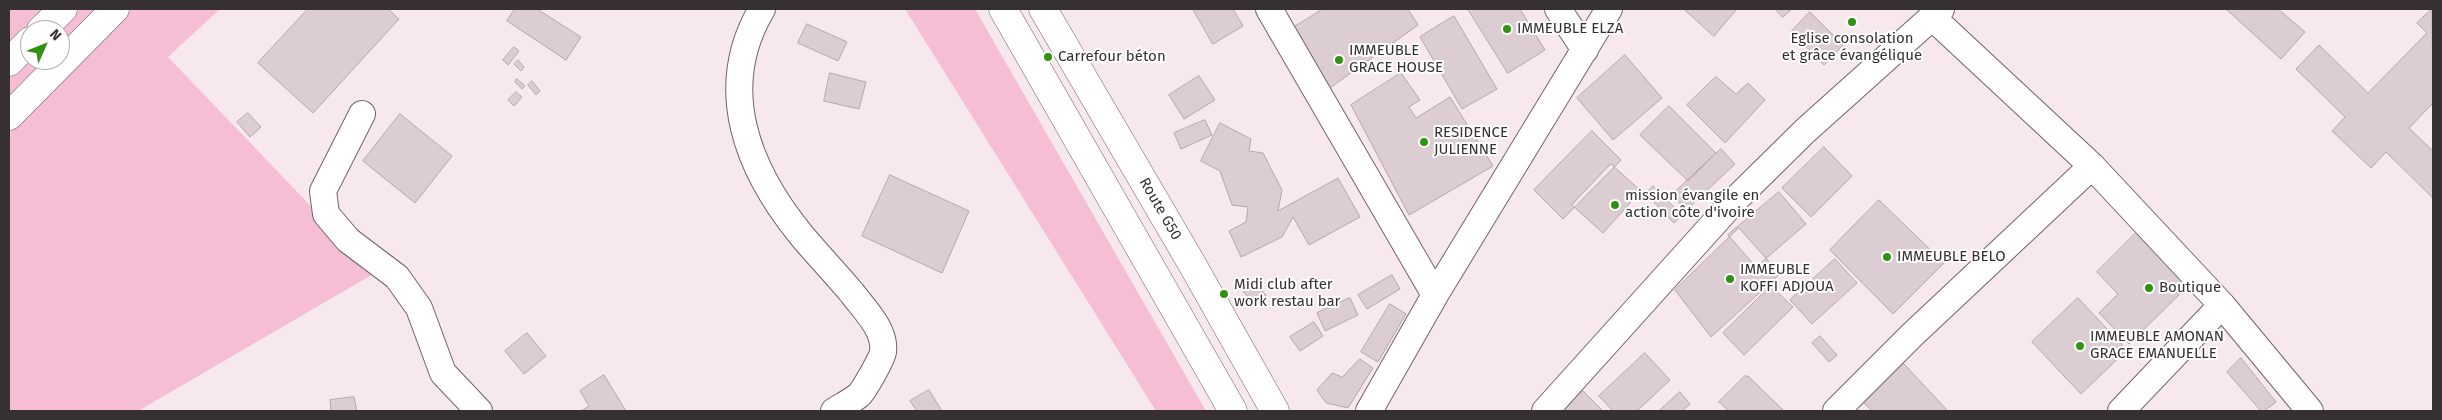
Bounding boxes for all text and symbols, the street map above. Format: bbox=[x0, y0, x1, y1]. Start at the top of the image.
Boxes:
marker: Eglise consolation et grâce évangélique bbox=[1846, 16, 1858, 28]
north arrow bbox=[20, 20, 70, 70]
place label: IMMEUBLE ELZA bbox=[1517, 20, 1623, 38]
marker: IMMEUBLE ELZA bbox=[1501, 23, 1513, 35]
text: N bbox=[46, 26, 65, 44]
place label: Eglise consolation et grâce évangélique bbox=[1782, 30, 1922, 65]
place label: IMMEUBLE GRACE HOUSE bbox=[1349, 42, 1443, 77]
place label: Carrefour béton bbox=[1058, 48, 1166, 66]
marker: Carrefour béton bbox=[1042, 51, 1054, 63]
marker: IMMEUBLE GRACE HOUSE bbox=[1333, 54, 1345, 66]
place label: RESIDENCE JULIENNE bbox=[1434, 124, 1508, 159]
marker: RESIDENCE JULIENNE bbox=[1418, 136, 1430, 148]
street label: Route G50 bbox=[1135, 175, 1185, 243]
place label: mission évangile en action côte d'ivoire bbox=[1625, 187, 1759, 222]
marker: mission évangile en action côte d'ivoire bbox=[1609, 199, 1621, 211]
place label: IMMEUBLE BELO bbox=[1897, 248, 2006, 266]
marker: IMMEUBLE BELO bbox=[1881, 251, 1893, 263]
place label: IMMEUBLE KOFFI ADJOUA bbox=[1740, 261, 1834, 296]
marker: IMMEUBLE KOFFI ADJOUA bbox=[1724, 273, 1736, 285]
place label: Midi club after work restau bar bbox=[1234, 276, 1340, 311]
place label: Boutique bbox=[2159, 279, 2221, 297]
marker: Boutique bbox=[2143, 282, 2155, 294]
marker: Midi club after work restau bar bbox=[1218, 288, 1230, 300]
place label: IMMEUBLE AMONAN GRACE EMANUELLE bbox=[2090, 328, 2224, 363]
marker: IMMEUBLE AMONAN GRACE EMANUELLE bbox=[2074, 340, 2086, 352]

